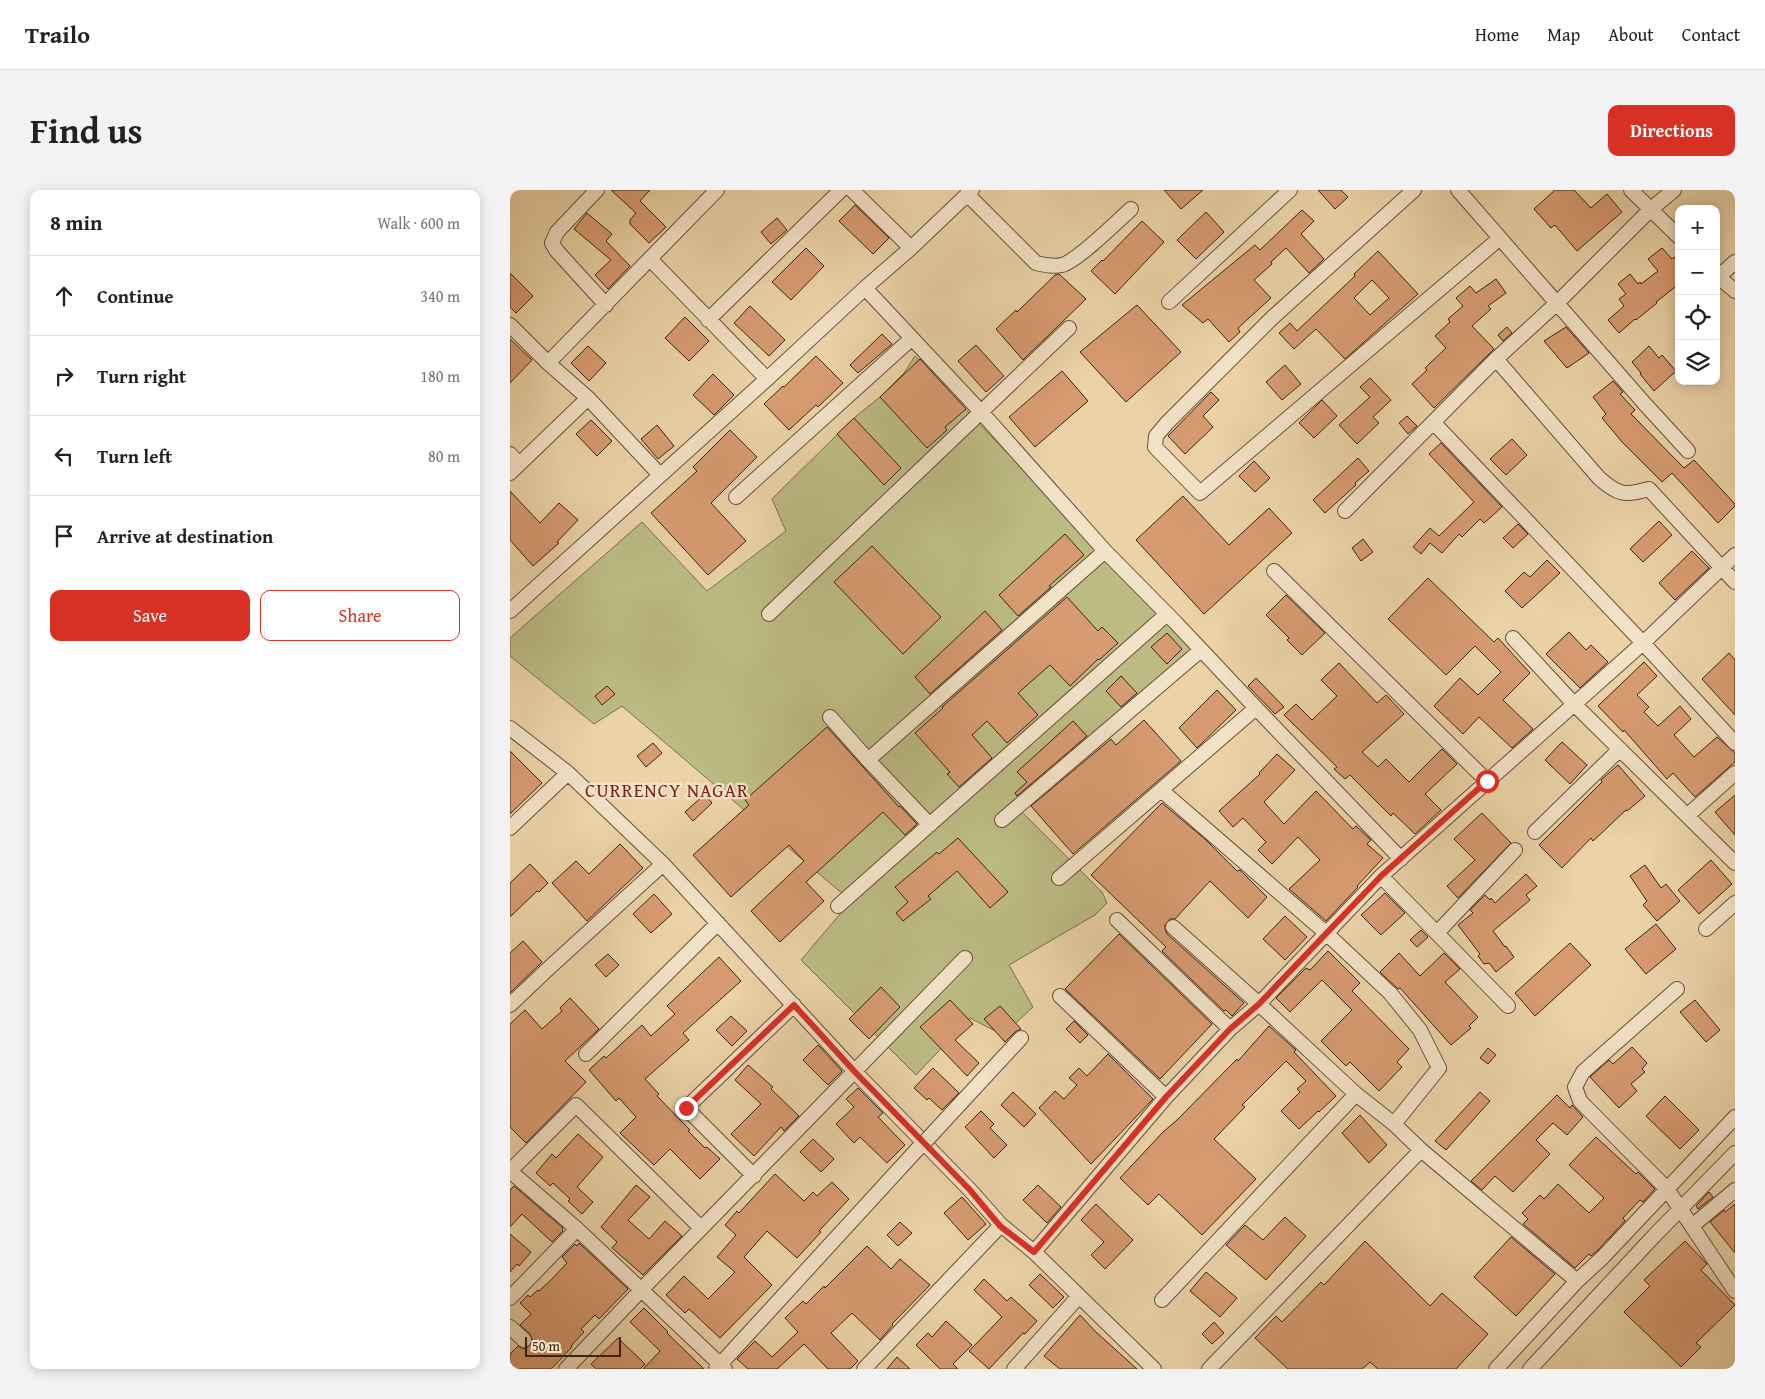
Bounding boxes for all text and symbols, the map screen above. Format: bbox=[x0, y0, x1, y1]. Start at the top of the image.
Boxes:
text: Trailo bbox=[25, 17, 90, 52]
text: Home bbox=[1475, 21, 1519, 48]
text: Map bbox=[1547, 21, 1580, 48]
text: About bbox=[1608, 21, 1654, 48]
text: Contact bbox=[1682, 21, 1740, 48]
text: Find us bbox=[30, 105, 143, 156]
button: Directions bbox=[1608, 105, 1735, 156]
map controls bbox=[1675, 205, 1720, 385]
button: + bbox=[1675, 205, 1720, 250]
text: 8 min bbox=[50, 207, 102, 238]
text: Walk · 600 m bbox=[377, 211, 460, 235]
button: − bbox=[1675, 250, 1720, 295]
icon: ahead bbox=[50, 282, 78, 310]
text: Continue bbox=[97, 282, 174, 310]
text: 340 m bbox=[420, 284, 460, 308]
button: locate bbox=[1675, 295, 1720, 340]
button: layers bbox=[1675, 340, 1720, 385]
icon: right bbox=[50, 362, 78, 390]
text: Turn right bbox=[97, 362, 186, 390]
text: 180 m bbox=[420, 364, 460, 388]
icon: left bbox=[50, 442, 78, 470]
text: Turn left bbox=[97, 442, 172, 470]
text: 80 m bbox=[428, 444, 460, 468]
icon: arrive bbox=[50, 522, 78, 550]
text: Arrive at destination bbox=[97, 522, 273, 550]
button: Save bbox=[50, 590, 250, 641]
button: Share bbox=[260, 590, 460, 641]
route start bbox=[1476, 770, 1499, 793]
district label: CURRENCY NAGAR bbox=[585, 776, 749, 804]
route end bbox=[675, 1097, 698, 1120]
scale bar bbox=[525, 1334, 621, 1357]
text: 50 m bbox=[532, 1336, 560, 1356]

